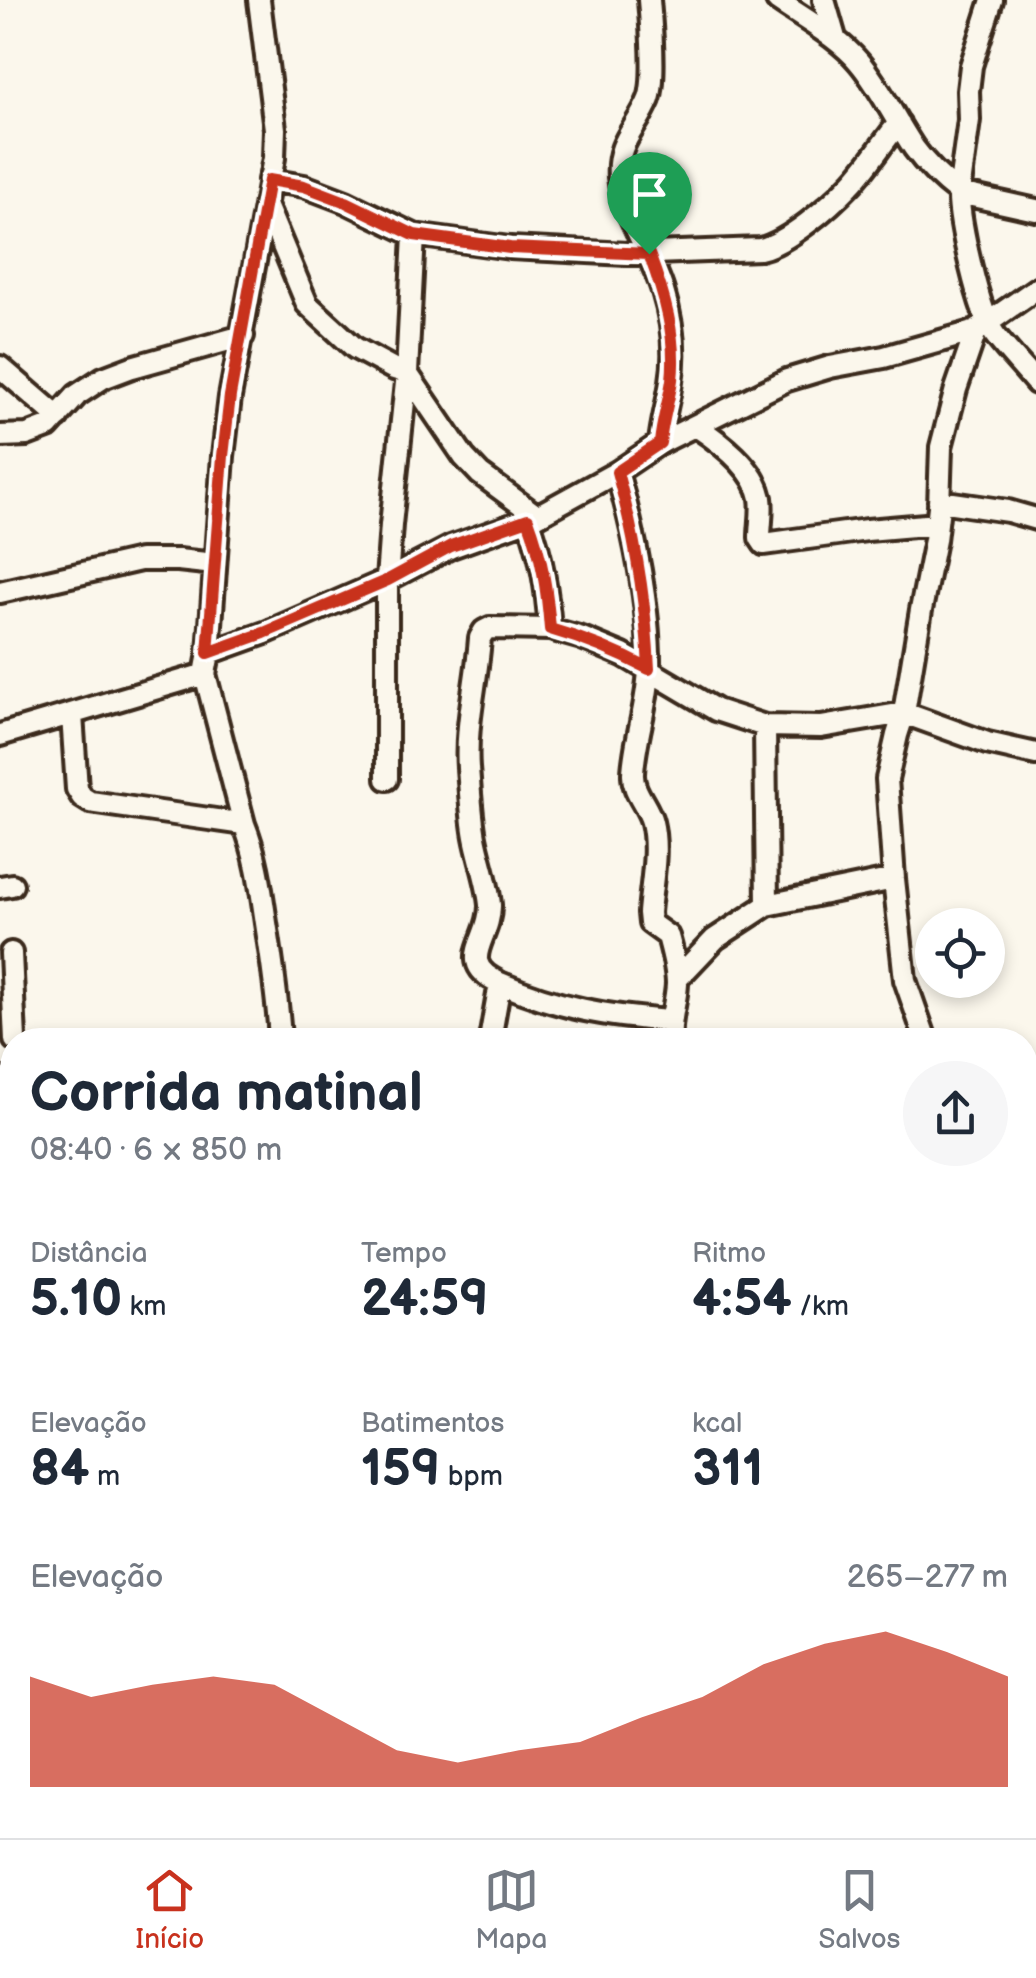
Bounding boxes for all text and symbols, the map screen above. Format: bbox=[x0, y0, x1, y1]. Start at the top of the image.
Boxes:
pin bbox=[607, 152, 692, 255]
icon: arrive bbox=[622, 167, 677, 222]
map controls bbox=[915, 908, 1005, 998]
button: locate bbox=[915, 908, 1005, 998]
text: Corrida matinal bbox=[30, 1060, 423, 1127]
button: share bbox=[903, 1061, 1008, 1166]
text: 08:40 · 6 × 850 m bbox=[30, 1131, 282, 1170]
text: Distância bbox=[30, 1237, 148, 1270]
text: Tempo bbox=[361, 1237, 447, 1270]
text: Ritmo bbox=[692, 1237, 766, 1270]
text: 5.10 bbox=[30, 1270, 122, 1330]
text: 24:59 bbox=[361, 1270, 489, 1330]
text: 4:54 bbox=[692, 1270, 792, 1330]
text: km bbox=[122, 1290, 167, 1323]
text: /km bbox=[792, 1290, 849, 1323]
text: Elevação bbox=[30, 1407, 147, 1440]
text: Batimentos bbox=[361, 1407, 504, 1440]
text: kcal bbox=[692, 1407, 742, 1440]
text: 84 bbox=[30, 1440, 90, 1500]
text: 159 bbox=[361, 1440, 440, 1500]
text: 311 bbox=[692, 1440, 763, 1500]
text: m bbox=[90, 1460, 120, 1493]
text: bpm bbox=[440, 1460, 503, 1493]
text: Elevação bbox=[30, 1558, 163, 1597]
text: 265–277 m bbox=[847, 1558, 1008, 1597]
tab: Início bbox=[136, 1863, 204, 1956]
tab: Mapa bbox=[475, 1863, 547, 1956]
tab: Salvos bbox=[818, 1863, 900, 1956]

